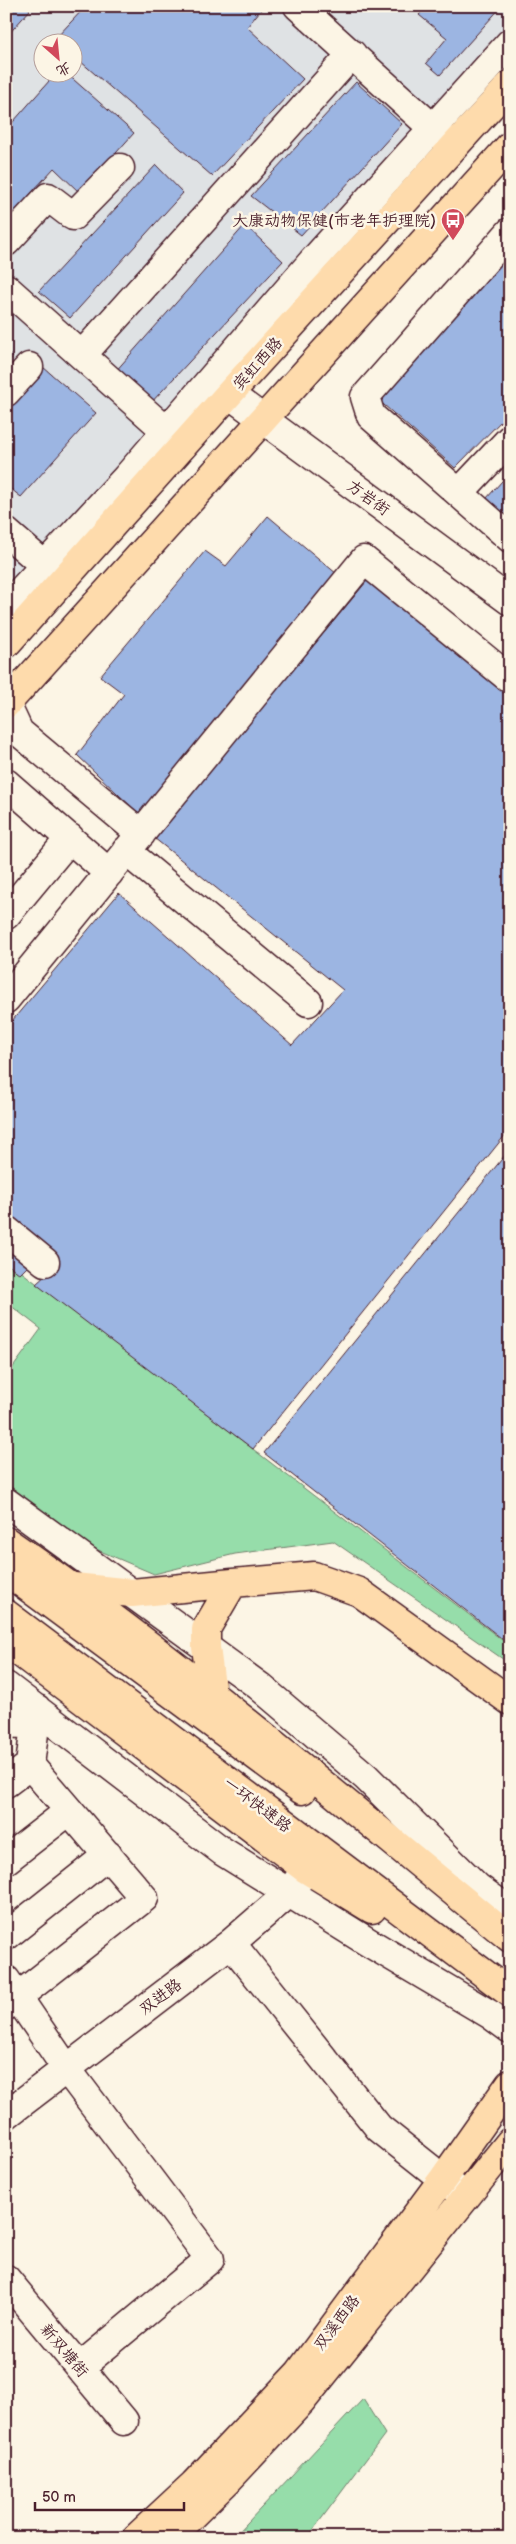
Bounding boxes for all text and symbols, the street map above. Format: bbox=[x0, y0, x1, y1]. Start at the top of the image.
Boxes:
north arrow bbox=[32, 32, 82, 82]
text: 北 bbox=[54, 58, 74, 80]
bus stop icon: 大康动物保健(市老年护理院) bbox=[440, 207, 466, 241]
place label: 大康动物保健(市老年护理院) bbox=[232, 212, 436, 231]
street label: 宾虹西路 bbox=[230, 334, 287, 394]
street label: 方岩街 bbox=[343, 476, 393, 520]
street label: 一环快速路 bbox=[219, 1774, 295, 1837]
street label: 双进路 bbox=[136, 1975, 186, 2019]
street label: 双溪西路 bbox=[310, 2292, 364, 2354]
street label: 新双塘街 bbox=[36, 2320, 92, 2382]
scale bar bbox=[35, 2479, 184, 2511]
text: 50 m bbox=[42, 2488, 76, 2507]

